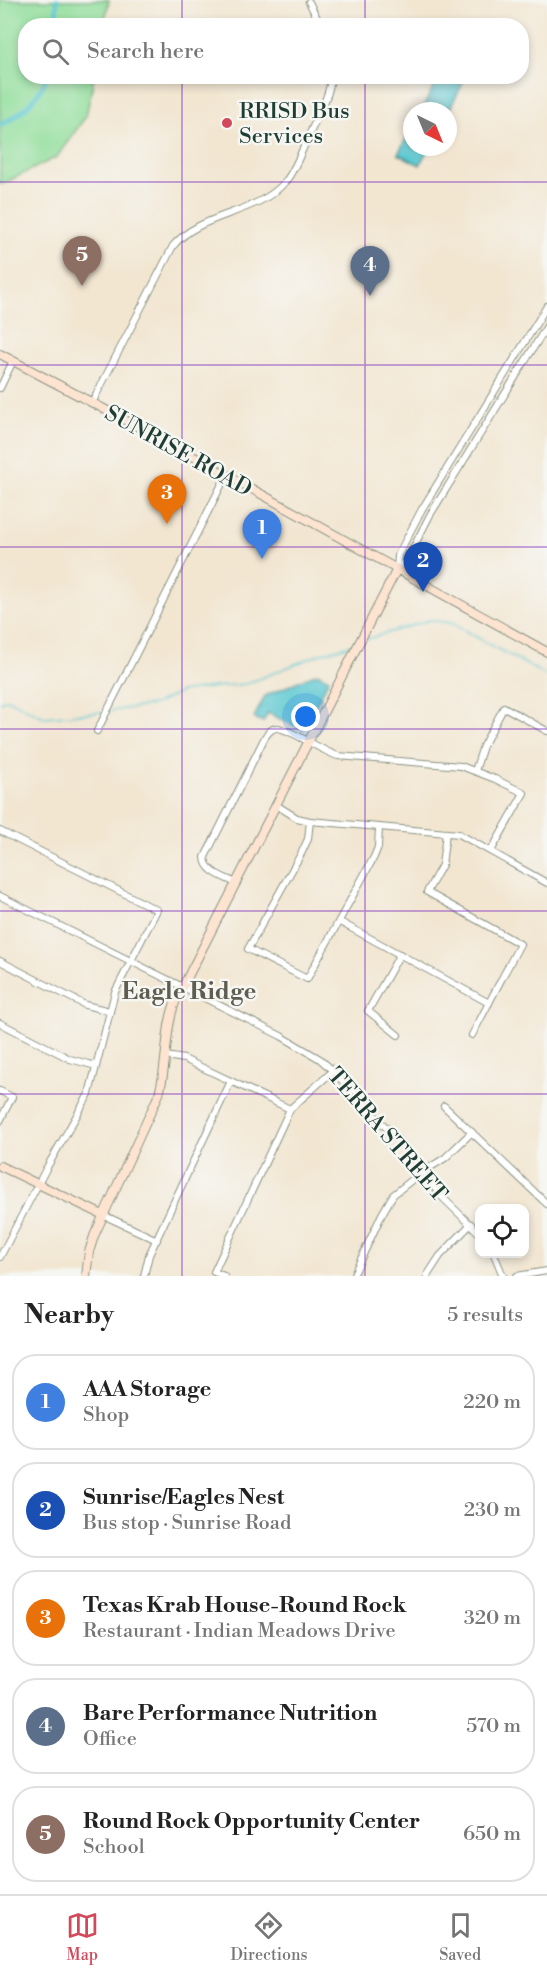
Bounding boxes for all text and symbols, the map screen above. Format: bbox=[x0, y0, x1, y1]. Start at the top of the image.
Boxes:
search box bbox=[18, 18, 529, 84]
icon: search bbox=[39, 35, 72, 68]
text: Search here bbox=[87, 38, 204, 65]
place label: RRISD Bus Services bbox=[239, 98, 350, 150]
north arrow bbox=[403, 102, 457, 156]
marker: RRISD Bus Services bbox=[220, 116, 234, 130]
pin: 5 bbox=[62, 236, 101, 286]
pin: 4 bbox=[350, 246, 389, 296]
street label: SUNRISE ROAD bbox=[100, 400, 257, 503]
pin: 3 bbox=[148, 474, 186, 524]
pin: 1 bbox=[242, 510, 282, 559]
pin: 2 bbox=[404, 542, 442, 592]
your location bbox=[291, 702, 320, 731]
district label: Eagle Ridge bbox=[122, 977, 257, 1007]
street label: TERRA STREET bbox=[321, 1062, 453, 1208]
map controls bbox=[475, 1204, 529, 1258]
button: locate bbox=[475, 1204, 529, 1258]
text: Nearby bbox=[24, 1299, 114, 1331]
text: 5 results bbox=[447, 1303, 523, 1328]
text: AAA Storage bbox=[83, 1376, 211, 1403]
text: 1 bbox=[41, 1390, 50, 1415]
text: 220 m bbox=[463, 1390, 521, 1415]
text: Shop bbox=[83, 1403, 129, 1428]
text: Sunrise/Eagles Nest bbox=[83, 1484, 284, 1511]
text: 2 bbox=[39, 1498, 52, 1523]
text: 230 m bbox=[464, 1498, 521, 1523]
text: Bus stop · Sunrise Road bbox=[83, 1511, 291, 1536]
text: Texas Krab House-Round Rock bbox=[83, 1592, 406, 1619]
text: 3 bbox=[39, 1606, 52, 1631]
text: 320 m bbox=[464, 1606, 521, 1631]
text: Restaurant · Indian Meadows Drive bbox=[83, 1619, 395, 1644]
text: Bare Performance Nutrition bbox=[83, 1700, 377, 1727]
text: 4 bbox=[39, 1714, 52, 1739]
text: 570 m bbox=[466, 1714, 521, 1739]
text: Office bbox=[83, 1727, 137, 1752]
text: Round Rock Opportunity Center bbox=[83, 1808, 420, 1835]
text: 5 bbox=[39, 1822, 52, 1847]
text: 650 m bbox=[463, 1822, 521, 1847]
text: School bbox=[83, 1835, 145, 1860]
tab: Map bbox=[66, 1909, 99, 1965]
tab: Directions bbox=[230, 1909, 308, 1965]
tab: Saved bbox=[439, 1909, 481, 1965]

